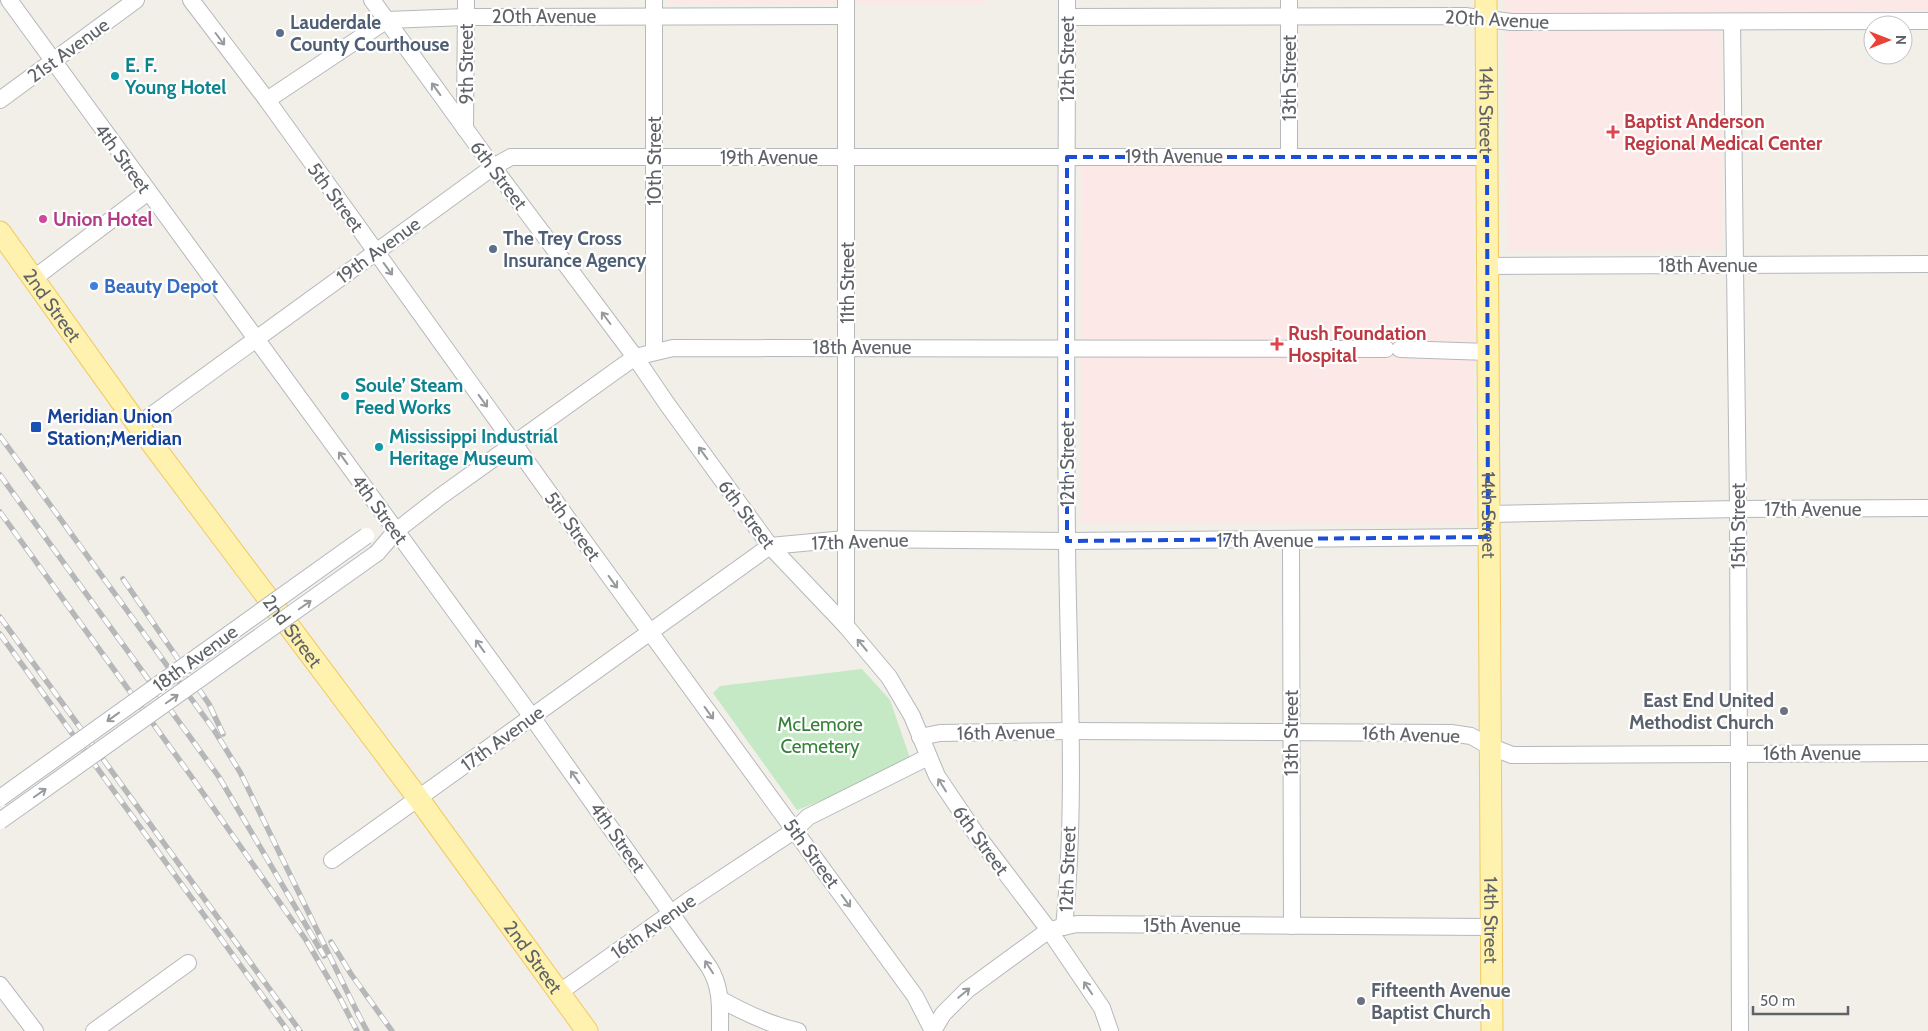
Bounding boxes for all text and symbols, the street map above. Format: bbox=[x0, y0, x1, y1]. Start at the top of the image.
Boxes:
street label: 20th Avenue bbox=[492, 5, 596, 28]
street label: 20th Avenue bbox=[1444, 5, 1550, 34]
place label: Lauderdale County Courthouse bbox=[290, 11, 449, 56]
street label: 21st Avenue bbox=[23, 13, 114, 88]
street label: 12th Street bbox=[1056, 15, 1079, 102]
north arrow bbox=[1863, 15, 1913, 65]
street label: 9th Street bbox=[455, 23, 478, 104]
marker: Lauderdale County Courthouse bbox=[274, 27, 286, 39]
one-way arrow bbox=[215, 32, 226, 45]
street label: 13th Street bbox=[1278, 34, 1301, 121]
text: N bbox=[1892, 35, 1910, 45]
place label: E. F. Young Hotel bbox=[124, 54, 226, 99]
street label: 14th Street bbox=[1474, 66, 1498, 154]
marker: E. F. Young Hotel bbox=[109, 70, 121, 82]
one-way arrow bbox=[431, 83, 442, 96]
place label: Baptist Anderson Regional Medical Center bbox=[1624, 110, 1823, 155]
street label: 10th Street bbox=[643, 116, 666, 206]
street label: 4th Street bbox=[90, 119, 156, 198]
marker: Baptist Anderson Regional Medical Center bbox=[1606, 125, 1620, 139]
street label: 6th Street bbox=[465, 136, 532, 215]
street label: 19th Avenue bbox=[1125, 145, 1223, 168]
street label: 19th Avenue bbox=[720, 146, 818, 169]
street label: 5th Street bbox=[303, 158, 369, 237]
place label: Union Hotel bbox=[53, 208, 153, 231]
street label: 19th Avenue bbox=[332, 212, 425, 289]
marker: Union Hotel bbox=[37, 213, 49, 225]
place label: The Trey Cross Insurance Agency bbox=[503, 227, 647, 272]
street label: 11th Street bbox=[836, 241, 859, 324]
marker: The Trey Cross Insurance Agency bbox=[487, 243, 499, 255]
street label: 18th Avenue bbox=[1659, 254, 1758, 277]
one-way arrow bbox=[383, 262, 393, 276]
street label: 2nd Street bbox=[18, 265, 86, 347]
place label: Beauty Depot bbox=[104, 275, 219, 298]
marker: Beauty Depot bbox=[88, 280, 100, 292]
one-way arrow bbox=[601, 311, 611, 325]
place label: Rush Foundation Hospital bbox=[1288, 322, 1427, 367]
street label: 18th Avenue bbox=[813, 336, 912, 359]
marker: Rush Foundation Hospital bbox=[1270, 337, 1284, 351]
place label: Soule’ Steam Feed Works bbox=[355, 374, 463, 419]
marker: Soule’ Steam Feed Works bbox=[339, 390, 351, 402]
one-way arrow bbox=[478, 394, 488, 408]
place label: Meridian Union Station;Meridian bbox=[47, 405, 182, 450]
marker: Meridian Union Station;Meridian bbox=[29, 420, 43, 434]
street label: 12th Street bbox=[1056, 420, 1079, 507]
place label: Mississippi Industrial Heritage Museum bbox=[389, 425, 558, 470]
marker: Mississippi Industrial Heritage Museum bbox=[373, 441, 385, 453]
one-way arrow bbox=[698, 446, 708, 460]
one-way arrow bbox=[338, 451, 348, 465]
street label: 4th Street bbox=[347, 470, 413, 549]
street label: 14th Street bbox=[1477, 471, 1500, 559]
street label: 6th Street bbox=[713, 475, 780, 554]
street label: 15th Street bbox=[1727, 482, 1750, 569]
street label: 5th Street bbox=[540, 487, 606, 566]
street label: 17th Avenue bbox=[1765, 498, 1862, 521]
street label: 17th Avenue bbox=[811, 528, 909, 555]
street label: 17th Avenue bbox=[1217, 529, 1314, 552]
one-way arrow bbox=[608, 575, 619, 588]
street label: 2nd Street bbox=[258, 591, 327, 673]
one-way arrow bbox=[298, 599, 311, 610]
street label: 18th Avenue bbox=[149, 620, 242, 697]
one-way arrow bbox=[475, 639, 485, 653]
one-way arrow bbox=[857, 639, 868, 652]
street label: 13th Street bbox=[1280, 689, 1303, 776]
place label: East End United Methodist Church bbox=[1629, 689, 1774, 734]
one-way arrow bbox=[165, 693, 178, 704]
street label: 17th Avenue bbox=[456, 700, 548, 776]
marker: East End United Methodist Church bbox=[1778, 705, 1790, 717]
one-way arrow bbox=[704, 706, 714, 720]
one-way arrow bbox=[106, 712, 120, 722]
park label: McLemore Cemetery bbox=[777, 713, 863, 758]
street label: 16th Avenue bbox=[957, 720, 1056, 745]
street label: 16th Avenue bbox=[1362, 721, 1461, 748]
street label: 16th Avenue bbox=[1763, 742, 1861, 765]
one-way arrow bbox=[570, 770, 580, 784]
one-way arrow bbox=[937, 778, 948, 792]
one-way arrow bbox=[33, 787, 46, 798]
street label: 4th Street bbox=[585, 798, 651, 877]
street label: 6th Street bbox=[948, 801, 1014, 880]
street label: 5th Street bbox=[779, 814, 845, 893]
street label: 12th Street bbox=[1055, 825, 1081, 912]
street label: 14th Street bbox=[1479, 876, 1503, 964]
street label: 16th Avenue bbox=[606, 889, 700, 964]
one-way arrow bbox=[841, 894, 852, 907]
street label: 15th Avenue bbox=[1143, 914, 1241, 937]
street label: 2nd Street bbox=[499, 916, 567, 999]
one-way arrow bbox=[704, 961, 714, 975]
place label: Fifteenth Avenue Baptist Church bbox=[1371, 979, 1511, 1024]
one-way arrow bbox=[1083, 981, 1093, 995]
scale bar bbox=[1753, 984, 1848, 1016]
one-way arrow bbox=[957, 988, 970, 999]
text: 50 m bbox=[1760, 992, 1795, 1010]
marker: Fifteenth Avenue Baptist Church bbox=[1355, 995, 1367, 1007]

